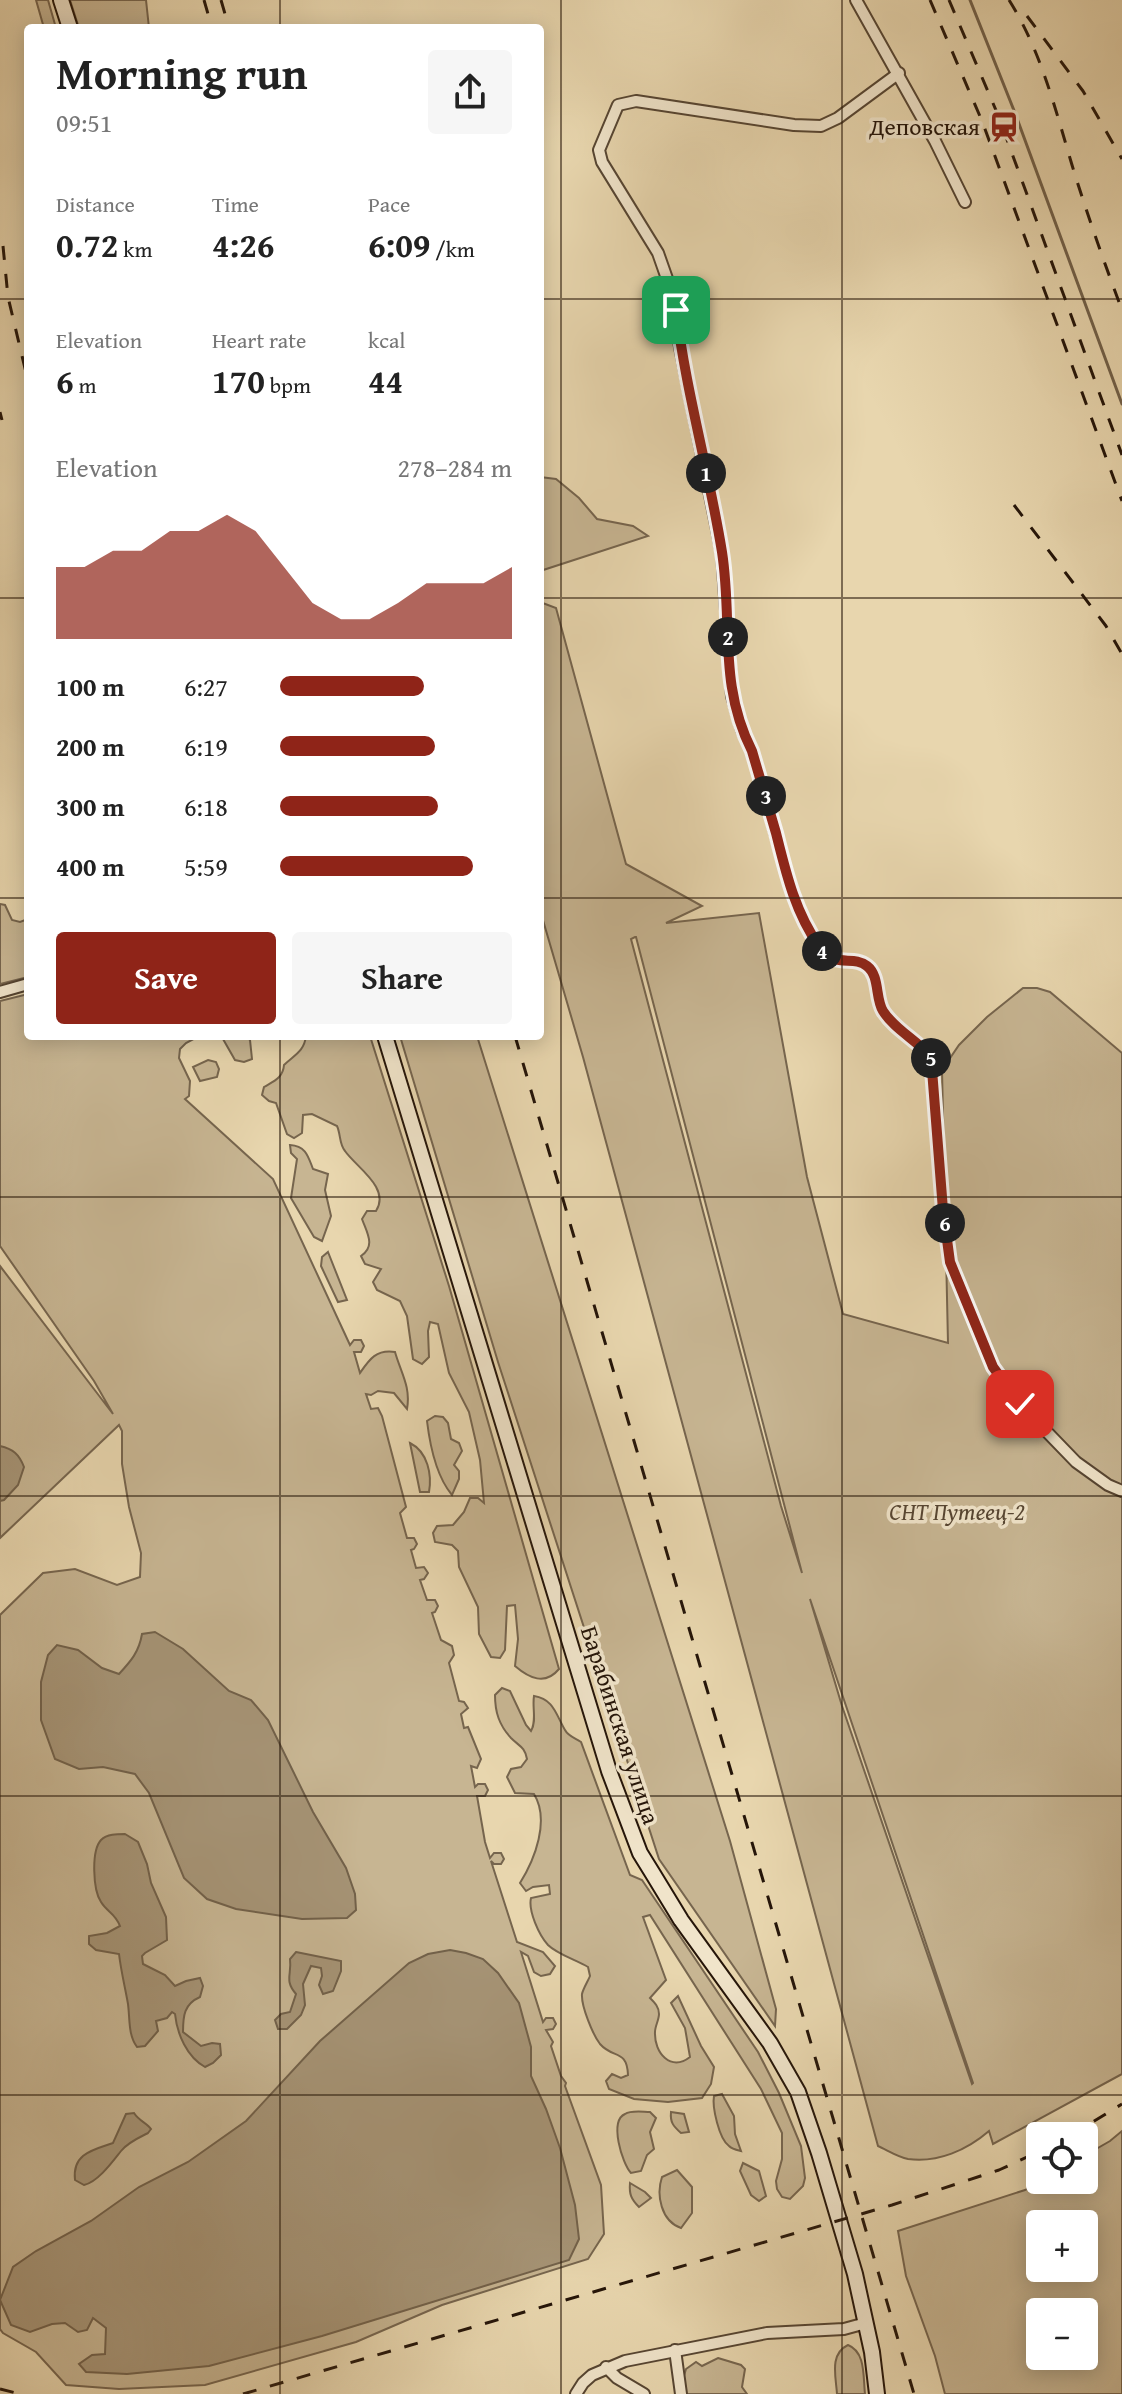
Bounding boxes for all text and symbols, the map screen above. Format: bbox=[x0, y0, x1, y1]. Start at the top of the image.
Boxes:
text: Morning run bbox=[56, 41, 307, 105]
button: share bbox=[428, 50, 512, 134]
text: 09:51 bbox=[56, 103, 112, 142]
place label: Деповская bbox=[868, 109, 980, 144]
station icon: Деповская bbox=[987, 110, 1021, 144]
text: Distance bbox=[56, 188, 135, 220]
text: Time bbox=[212, 188, 259, 220]
text: Pace bbox=[368, 188, 410, 220]
text: 0.72 bbox=[56, 220, 118, 269]
text: 4:26 bbox=[212, 220, 274, 269]
text: 6:09 bbox=[368, 220, 430, 269]
text: km bbox=[118, 233, 152, 265]
text: /km bbox=[430, 233, 475, 265]
pin bbox=[642, 276, 710, 344]
icon: arrive bbox=[654, 288, 698, 332]
text: Elevation bbox=[56, 324, 142, 356]
text: Heart rate bbox=[212, 324, 306, 356]
text: kcal bbox=[368, 324, 406, 356]
text: 6 bbox=[56, 356, 74, 405]
text: 170 bbox=[212, 356, 265, 405]
text: 44 bbox=[368, 356, 403, 405]
text: m bbox=[74, 369, 96, 401]
text: bpm bbox=[265, 369, 311, 401]
text: Elevation bbox=[56, 448, 158, 487]
text: 278–284 m bbox=[398, 448, 512, 487]
pin: 1 bbox=[686, 453, 726, 493]
text: 1 bbox=[700, 457, 712, 489]
pin: 2 bbox=[708, 617, 748, 657]
text: 2 bbox=[722, 621, 734, 653]
text: 100 m bbox=[56, 667, 124, 706]
text: 6:27 bbox=[184, 667, 228, 706]
text: 200 m bbox=[56, 727, 124, 766]
text: 6:19 bbox=[184, 727, 228, 766]
pin: 3 bbox=[746, 776, 786, 816]
text: 3 bbox=[760, 780, 772, 812]
text: 300 m bbox=[56, 787, 124, 826]
text: 6:18 bbox=[184, 787, 228, 826]
text: 400 m bbox=[56, 847, 124, 886]
text: 5:59 bbox=[184, 847, 228, 886]
pin: 4 bbox=[802, 931, 842, 971]
button: Save bbox=[56, 932, 276, 1024]
button: Share bbox=[292, 932, 512, 1024]
text: 4 bbox=[816, 935, 828, 967]
pin: 5 bbox=[911, 1038, 951, 1078]
text: 5 bbox=[925, 1042, 937, 1074]
pin: 6 bbox=[925, 1203, 965, 1243]
text: 6 bbox=[939, 1207, 951, 1239]
pin bbox=[986, 1370, 1054, 1438]
icon: check bbox=[998, 1382, 1042, 1426]
park label: СНТ Путеец-2 bbox=[889, 1494, 1025, 1529]
street label: Барабинская улица bbox=[572, 1621, 669, 1829]
map controls bbox=[1026, 2122, 1098, 2370]
button: locate bbox=[1026, 2122, 1098, 2194]
button: + bbox=[1026, 2210, 1098, 2282]
button: − bbox=[1026, 2298, 1098, 2370]

